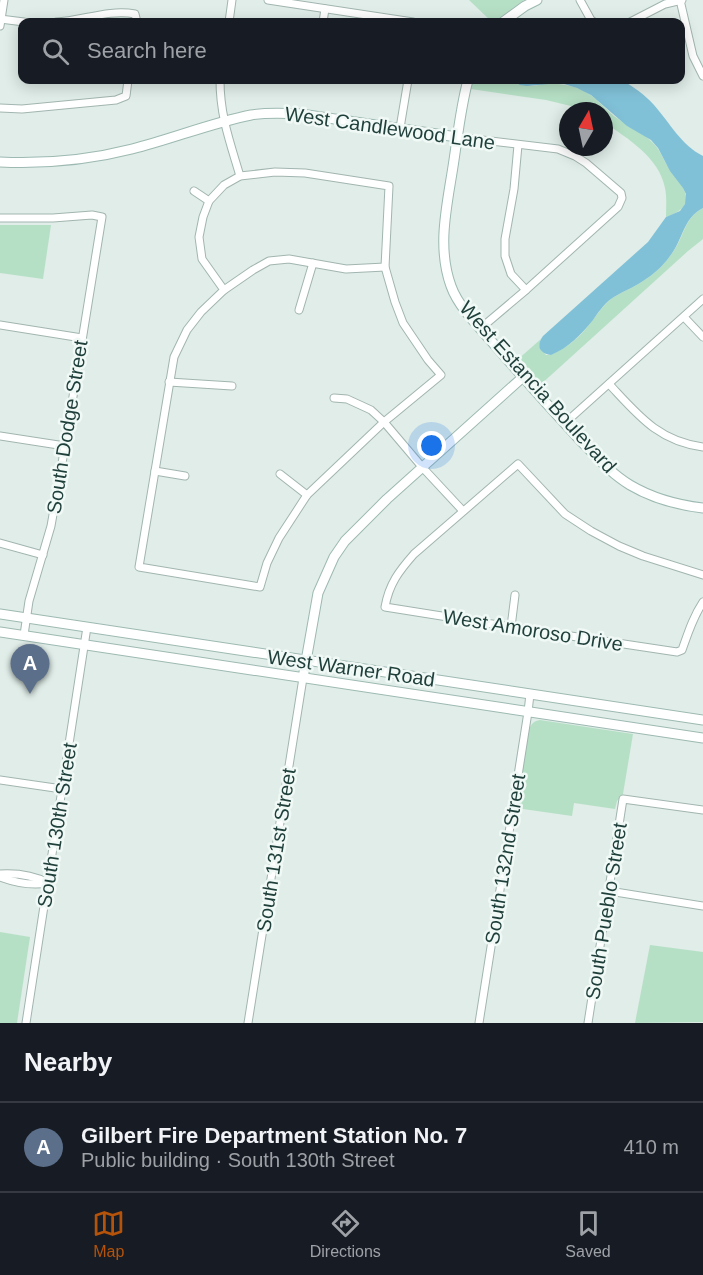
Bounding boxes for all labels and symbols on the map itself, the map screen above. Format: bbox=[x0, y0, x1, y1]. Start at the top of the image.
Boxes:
street label: West Candlewood Lane bbox=[284, 102, 496, 154]
north arrow bbox=[559, 102, 613, 156]
street label: West Estancia Boulevard bbox=[455, 297, 621, 477]
street label: South Dodge Street bbox=[42, 338, 92, 515]
your location bbox=[417, 431, 446, 460]
street label: West Amoroso Drive bbox=[441, 605, 625, 655]
pin: A bbox=[10, 644, 50, 694]
street label: West Warner Road bbox=[266, 645, 436, 691]
street label: South 130th Street bbox=[33, 740, 81, 909]
street label: South 131st Street bbox=[252, 766, 300, 934]
street label: South 132nd Street bbox=[481, 772, 529, 946]
street label: South Pueblo Street bbox=[581, 820, 631, 1001]

